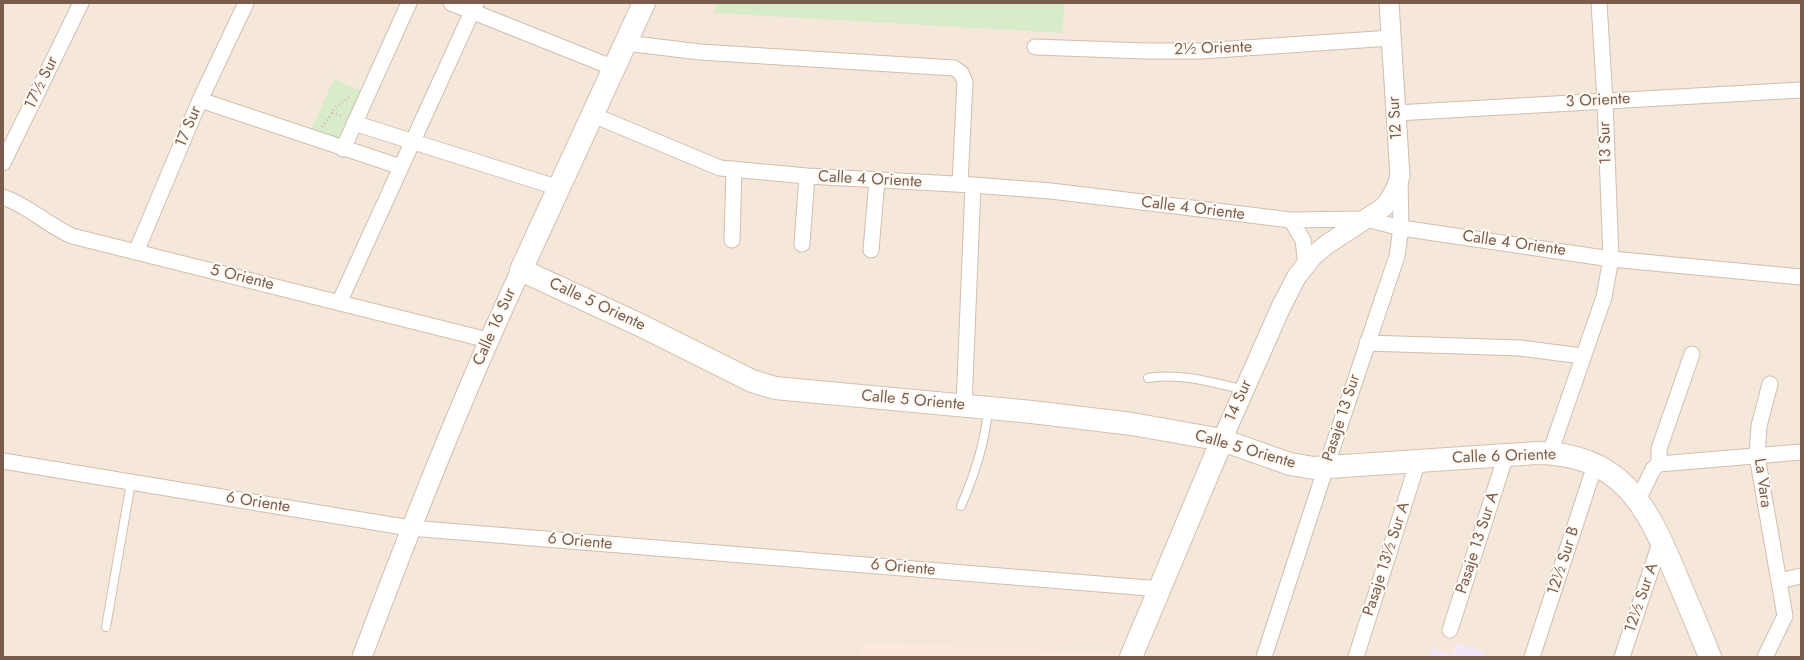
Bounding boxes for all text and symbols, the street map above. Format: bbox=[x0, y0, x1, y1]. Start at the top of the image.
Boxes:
street label: 2½ Oriente bbox=[1174, 38, 1252, 60]
street label: 17½ Sur bbox=[21, 54, 63, 112]
street label: 3 Oriente bbox=[1565, 90, 1631, 112]
street label: 12 Sur bbox=[1385, 96, 1407, 140]
street label: 17 Sur bbox=[172, 103, 206, 151]
street label: 13 Sur bbox=[1596, 121, 1616, 165]
street label: Calle 4 Oriente bbox=[817, 168, 923, 192]
street label: Calle 4 Oriente bbox=[1140, 193, 1246, 225]
street label: Calle 4 Oriente bbox=[1461, 227, 1567, 261]
street label: 5 Oriente bbox=[208, 261, 276, 295]
street label: Calle 5 Oriente bbox=[546, 274, 648, 336]
street label: Calle 16 Sur bbox=[469, 285, 521, 369]
street label: Pasaje 13 Sur bbox=[1319, 372, 1365, 464]
street label: 14 Sur bbox=[1221, 377, 1257, 425]
street label: Calle 5 Oriente bbox=[860, 387, 966, 415]
street label: Calle 5 Oriente bbox=[1192, 426, 1298, 474]
street label: Calle 6 Oriente bbox=[1452, 446, 1556, 468]
street label: La Vara bbox=[1749, 457, 1775, 509]
street label: 6 Oriente bbox=[224, 488, 292, 518]
street label: Pasaje 13 Sur A bbox=[1453, 490, 1503, 596]
street label: Pasaje 13½ Sur A bbox=[1359, 499, 1415, 619]
street label: 12½ Sur B bbox=[1544, 524, 1584, 598]
street label: 6 Oriente bbox=[547, 530, 613, 554]
street label: 6 Oriente bbox=[870, 556, 936, 580]
street label: 12½ Sur A bbox=[1621, 561, 1663, 635]

